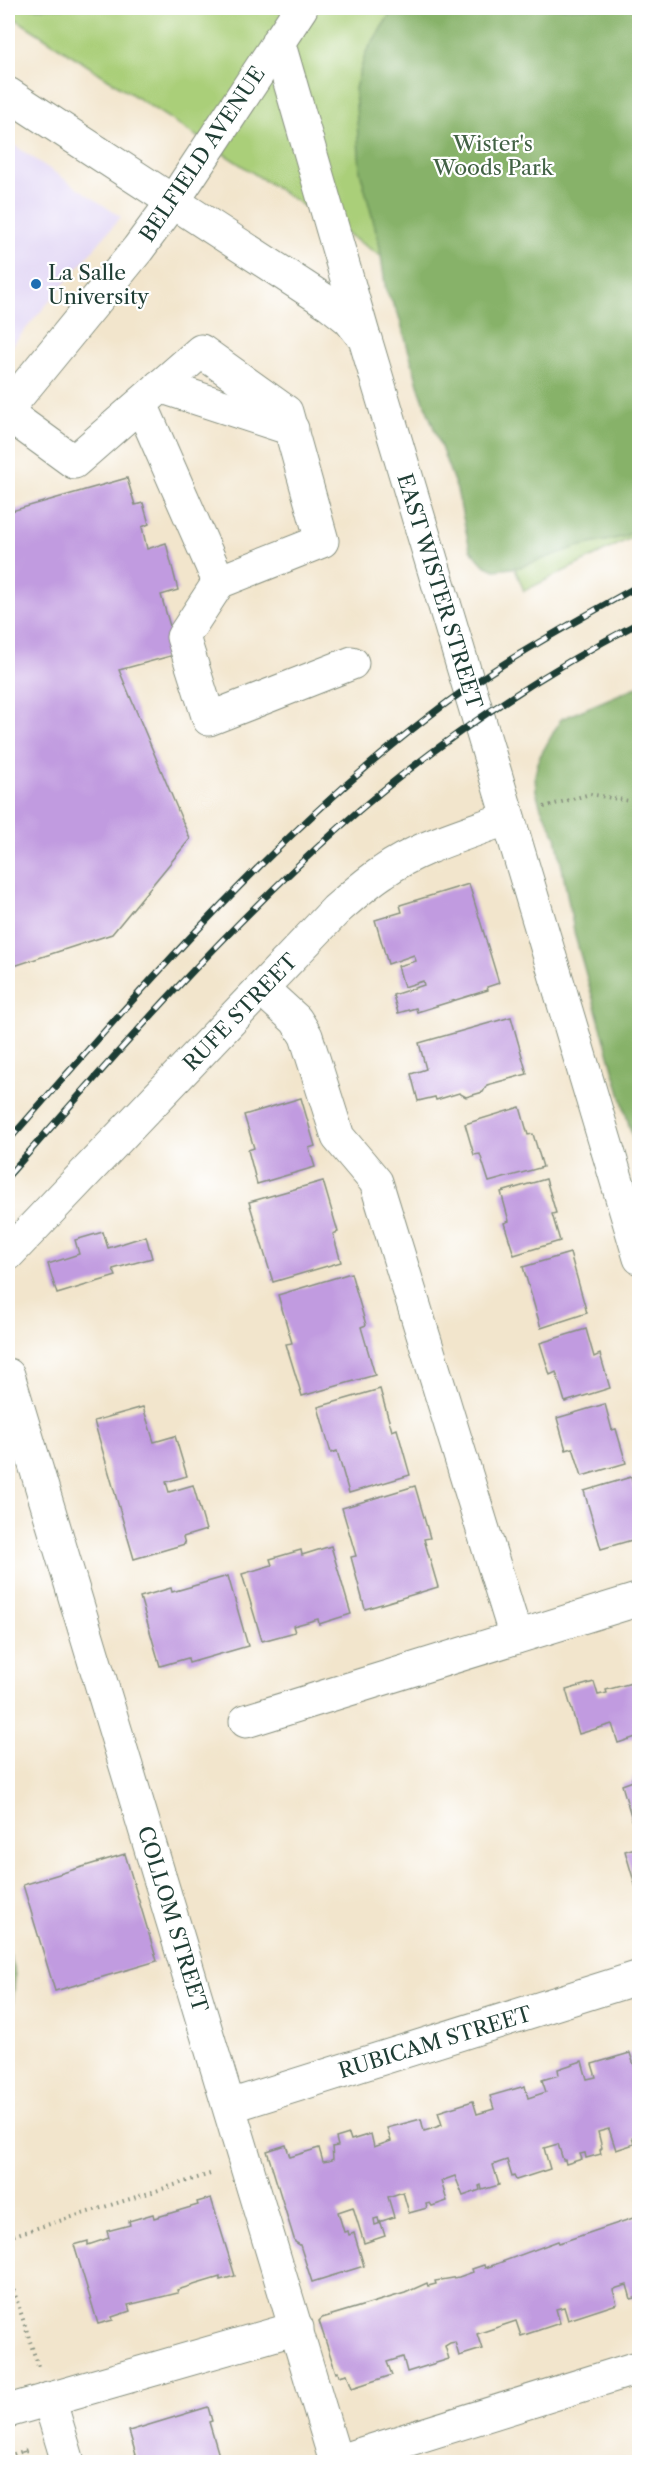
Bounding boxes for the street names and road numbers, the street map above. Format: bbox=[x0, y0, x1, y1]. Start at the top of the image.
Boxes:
street label: BELFIELD AVENUE bbox=[134, 62, 270, 246]
street label: EAST WISTER STREET bbox=[392, 470, 488, 712]
street label: RUFE STREET bbox=[178, 948, 302, 1076]
street label: COLLOM STREET bbox=[133, 1823, 213, 2015]
street label: RUBICAM STREET bbox=[335, 2001, 535, 2083]

